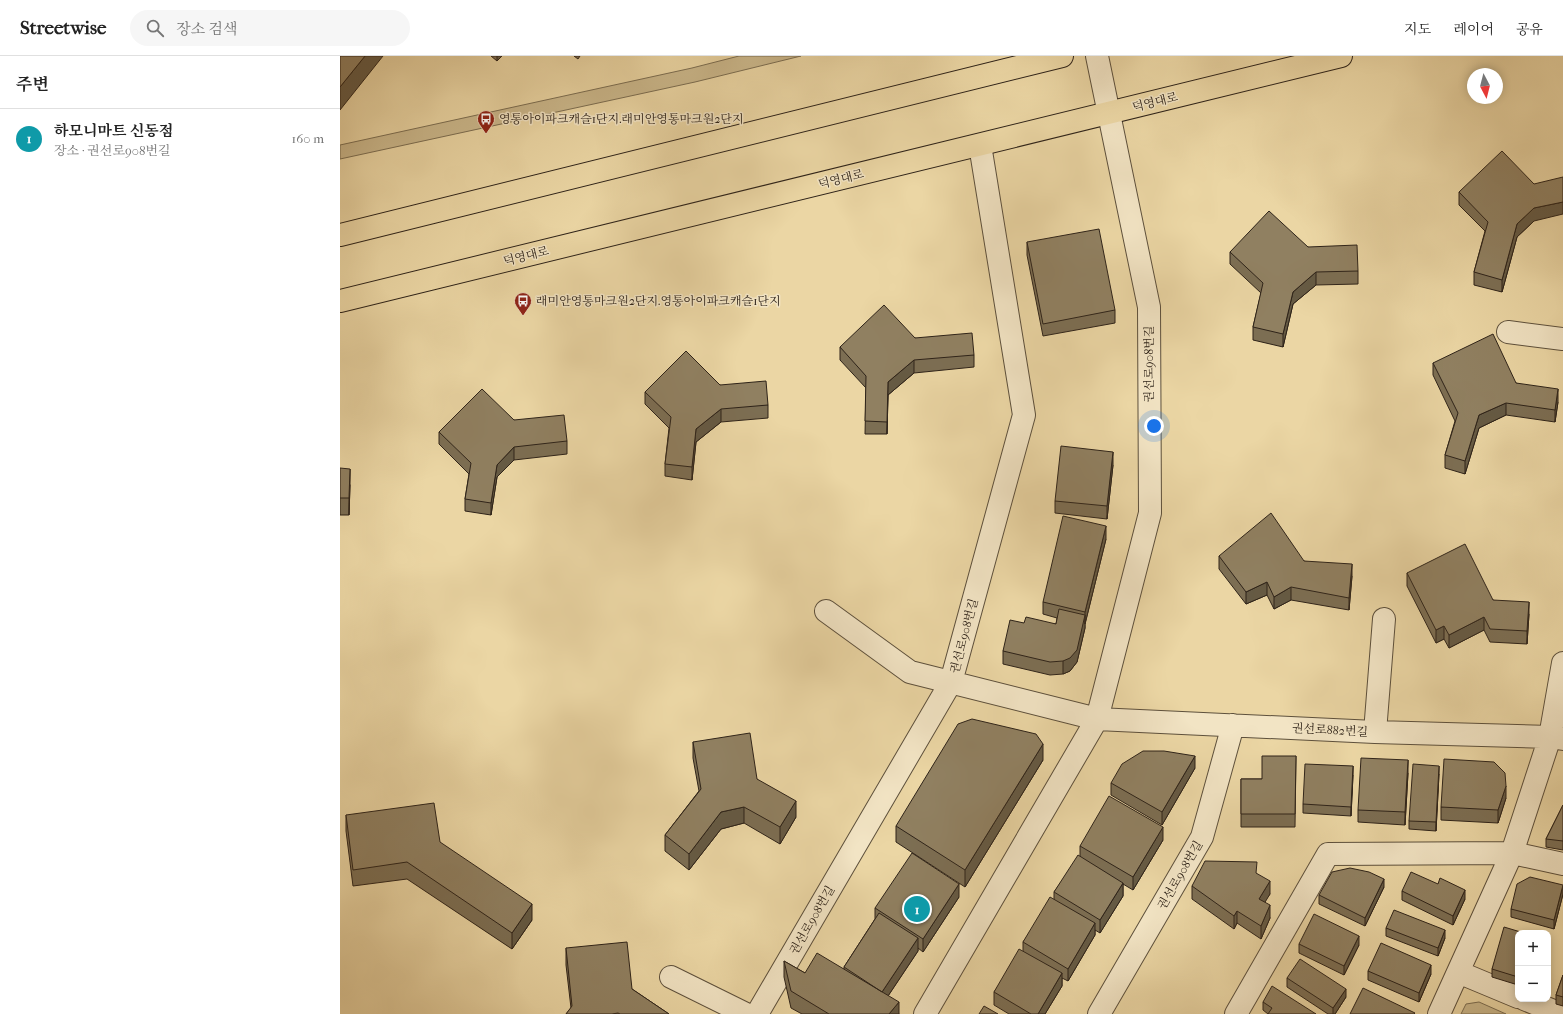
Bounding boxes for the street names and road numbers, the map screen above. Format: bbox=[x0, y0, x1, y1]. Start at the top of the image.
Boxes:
street label: 덕영대로 bbox=[1131, 90, 1180, 114]
street label: 덕영대로 bbox=[817, 167, 866, 191]
street label: 덕영대로 bbox=[502, 244, 551, 268]
street label: 권선로908번길 bbox=[1142, 326, 1156, 402]
street label: 권선로908번길 bbox=[947, 597, 981, 675]
street label: 권선로882번길 bbox=[1292, 721, 1368, 739]
street label: 권선로908번길 bbox=[1155, 838, 1205, 912]
street label: 권선로908번길 bbox=[787, 883, 837, 957]

